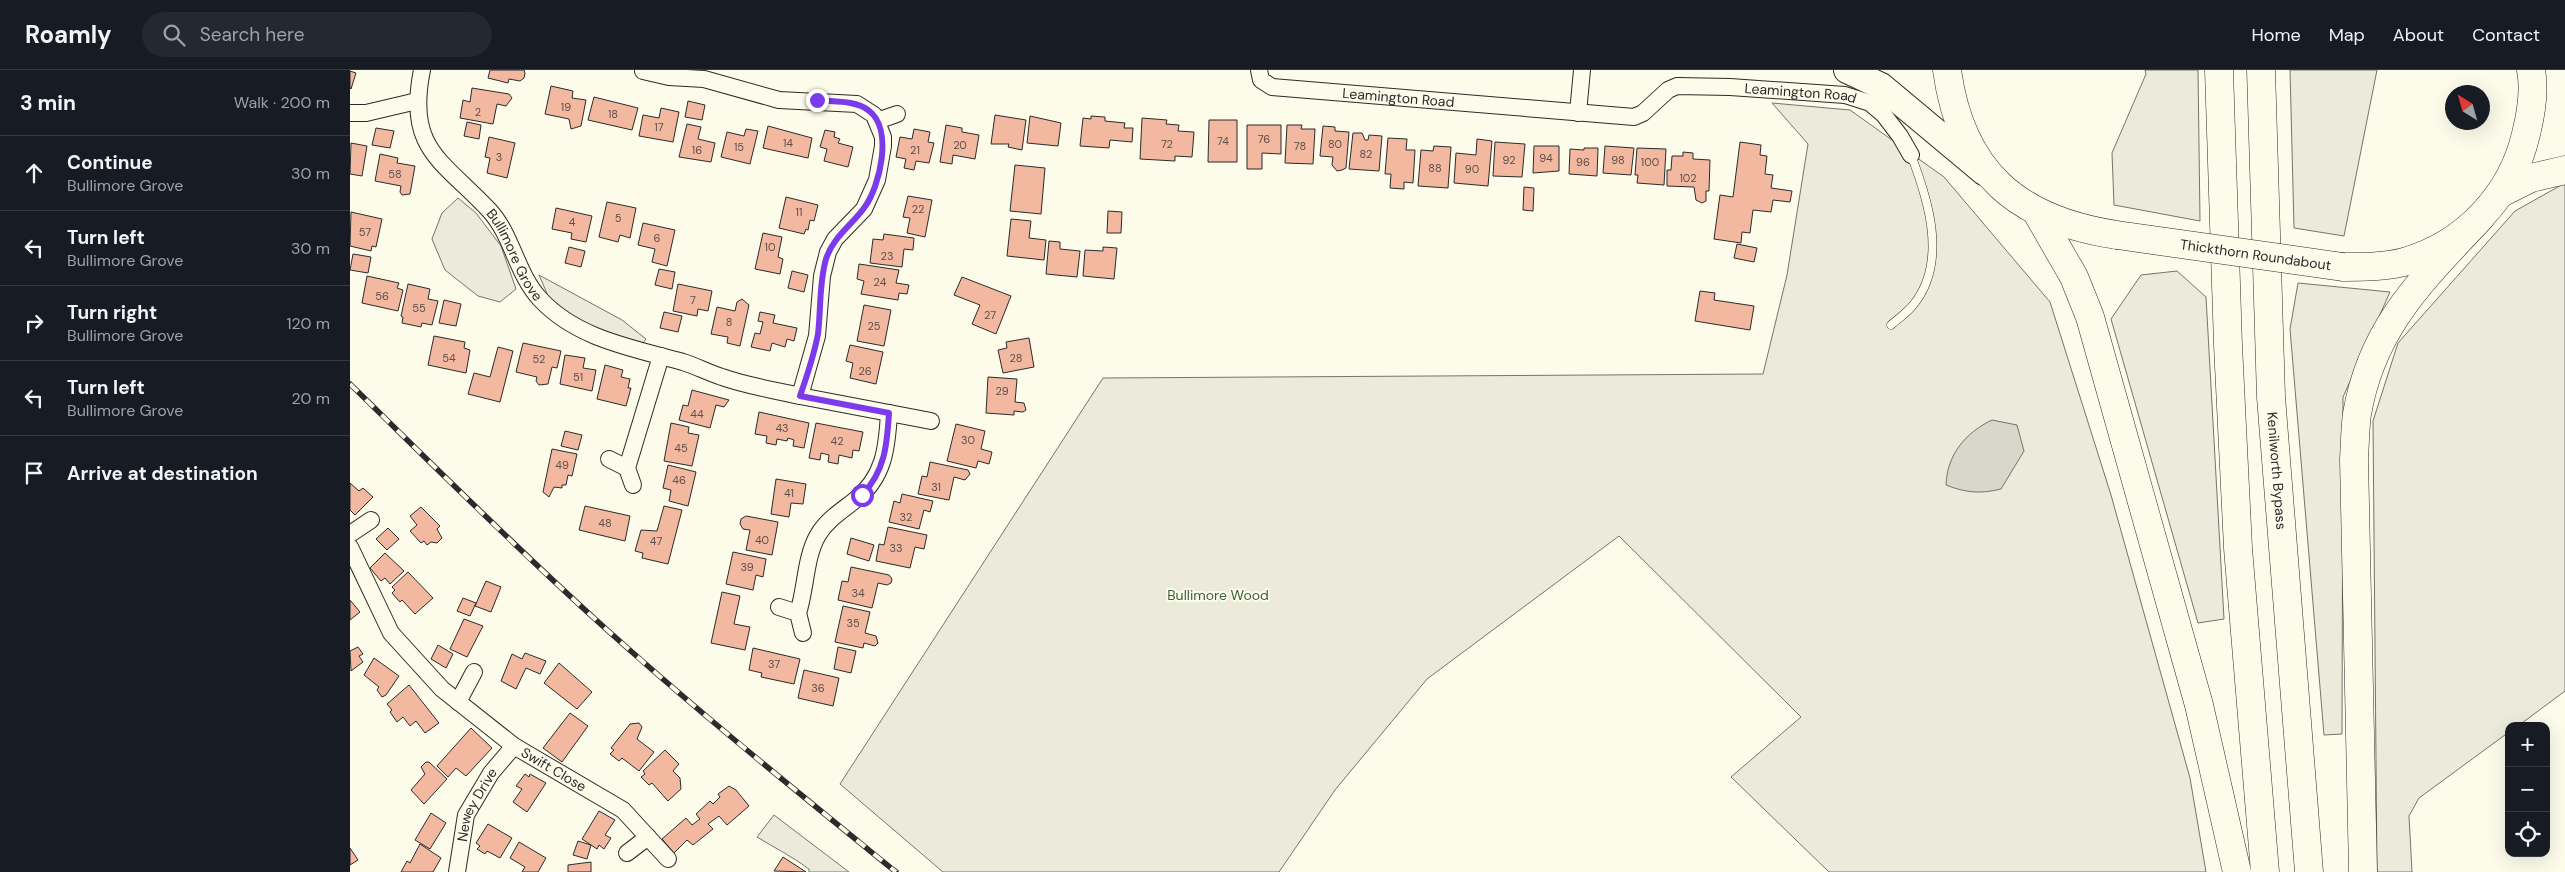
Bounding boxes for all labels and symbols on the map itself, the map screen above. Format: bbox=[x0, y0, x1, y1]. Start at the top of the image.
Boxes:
street label: Leamington Road bbox=[1744, 79, 1859, 107]
street label: Leamington Road bbox=[1342, 84, 1455, 111]
north arrow bbox=[2445, 85, 2490, 130]
route end bbox=[806, 89, 829, 112]
house number: 19 bbox=[561, 100, 571, 114]
house number: 2 bbox=[475, 105, 481, 119]
house number: 18 bbox=[608, 107, 618, 121]
house number: 17 bbox=[654, 120, 664, 134]
house number: 76 bbox=[1258, 132, 1270, 146]
house number: 74 bbox=[1217, 134, 1229, 148]
house number: 14 bbox=[783, 136, 793, 150]
house number: 72 bbox=[1161, 137, 1173, 151]
house number: 80 bbox=[1328, 137, 1342, 151]
house number: 20 bbox=[953, 138, 967, 152]
house number: 78 bbox=[1294, 139, 1306, 153]
house number: 15 bbox=[734, 140, 744, 154]
house number: 16 bbox=[692, 143, 702, 157]
house number: 21 bbox=[910, 143, 920, 157]
house number: 82 bbox=[1360, 147, 1372, 161]
house number: 3 bbox=[496, 150, 502, 164]
house number: 94 bbox=[1539, 151, 1553, 165]
house number: 92 bbox=[1502, 153, 1516, 167]
house number: 98 bbox=[1611, 153, 1625, 167]
house number: 96 bbox=[1576, 155, 1590, 169]
house number: 100 bbox=[1641, 155, 1659, 169]
house number: 88 bbox=[1428, 161, 1442, 175]
house number: 90 bbox=[1465, 162, 1479, 176]
house number: 58 bbox=[388, 167, 402, 181]
house number: 102 bbox=[1679, 171, 1697, 185]
house number: 22 bbox=[912, 202, 924, 216]
street label: Bullimore Grove bbox=[483, 205, 547, 305]
house number: 11 bbox=[796, 205, 802, 219]
house number: 5 bbox=[615, 211, 622, 225]
house number: 4 bbox=[569, 215, 576, 229]
house number: 57 bbox=[359, 225, 371, 239]
house number: 6 bbox=[654, 231, 661, 245]
street label: Thickthorn Roundabout bbox=[2179, 235, 2332, 274]
house number: 10 bbox=[765, 240, 775, 254]
house number: 23 bbox=[881, 249, 893, 263]
house number: 24 bbox=[874, 275, 887, 289]
house number: 56 bbox=[375, 289, 389, 303]
house number: 7 bbox=[690, 293, 696, 307]
house number: 55 bbox=[412, 301, 426, 315]
house number: 27 bbox=[984, 308, 996, 322]
house number: 8 bbox=[726, 315, 732, 329]
house number: 25 bbox=[867, 319, 881, 333]
house number: 54 bbox=[442, 351, 456, 365]
house number: 28 bbox=[1010, 351, 1022, 365]
house number: 52 bbox=[533, 352, 545, 366]
house number: 26 bbox=[858, 364, 872, 378]
house number: 51 bbox=[573, 370, 583, 384]
house number: 29 bbox=[995, 384, 1009, 398]
house number: 44 bbox=[690, 407, 704, 421]
street label: Kenilworth Bypass bbox=[2263, 411, 2291, 530]
house number: 43 bbox=[775, 421, 789, 435]
house number: 30 bbox=[961, 433, 975, 447]
house number: 42 bbox=[830, 434, 844, 448]
house number: 45 bbox=[674, 441, 688, 455]
house number: 49 bbox=[555, 458, 569, 472]
house number: 46 bbox=[672, 473, 686, 487]
house number: 31 bbox=[931, 480, 941, 494]
route start bbox=[851, 484, 874, 507]
house number: 41 bbox=[784, 486, 794, 500]
house number: 32 bbox=[900, 510, 912, 524]
house number: 48 bbox=[598, 516, 612, 530]
house number: 40 bbox=[755, 533, 769, 547]
house number: 47 bbox=[650, 534, 662, 548]
house number: 33 bbox=[889, 541, 903, 555]
house number: 39 bbox=[740, 560, 754, 574]
house number: 34 bbox=[851, 586, 865, 600]
park label: Bullimore Wood bbox=[1167, 586, 1269, 604]
house number: 35 bbox=[846, 616, 860, 630]
house number: 37 bbox=[768, 657, 780, 671]
house number: 36 bbox=[811, 681, 825, 695]
street label: Swift Close bbox=[518, 743, 590, 796]
street label: Newey Drive bbox=[453, 764, 501, 843]

